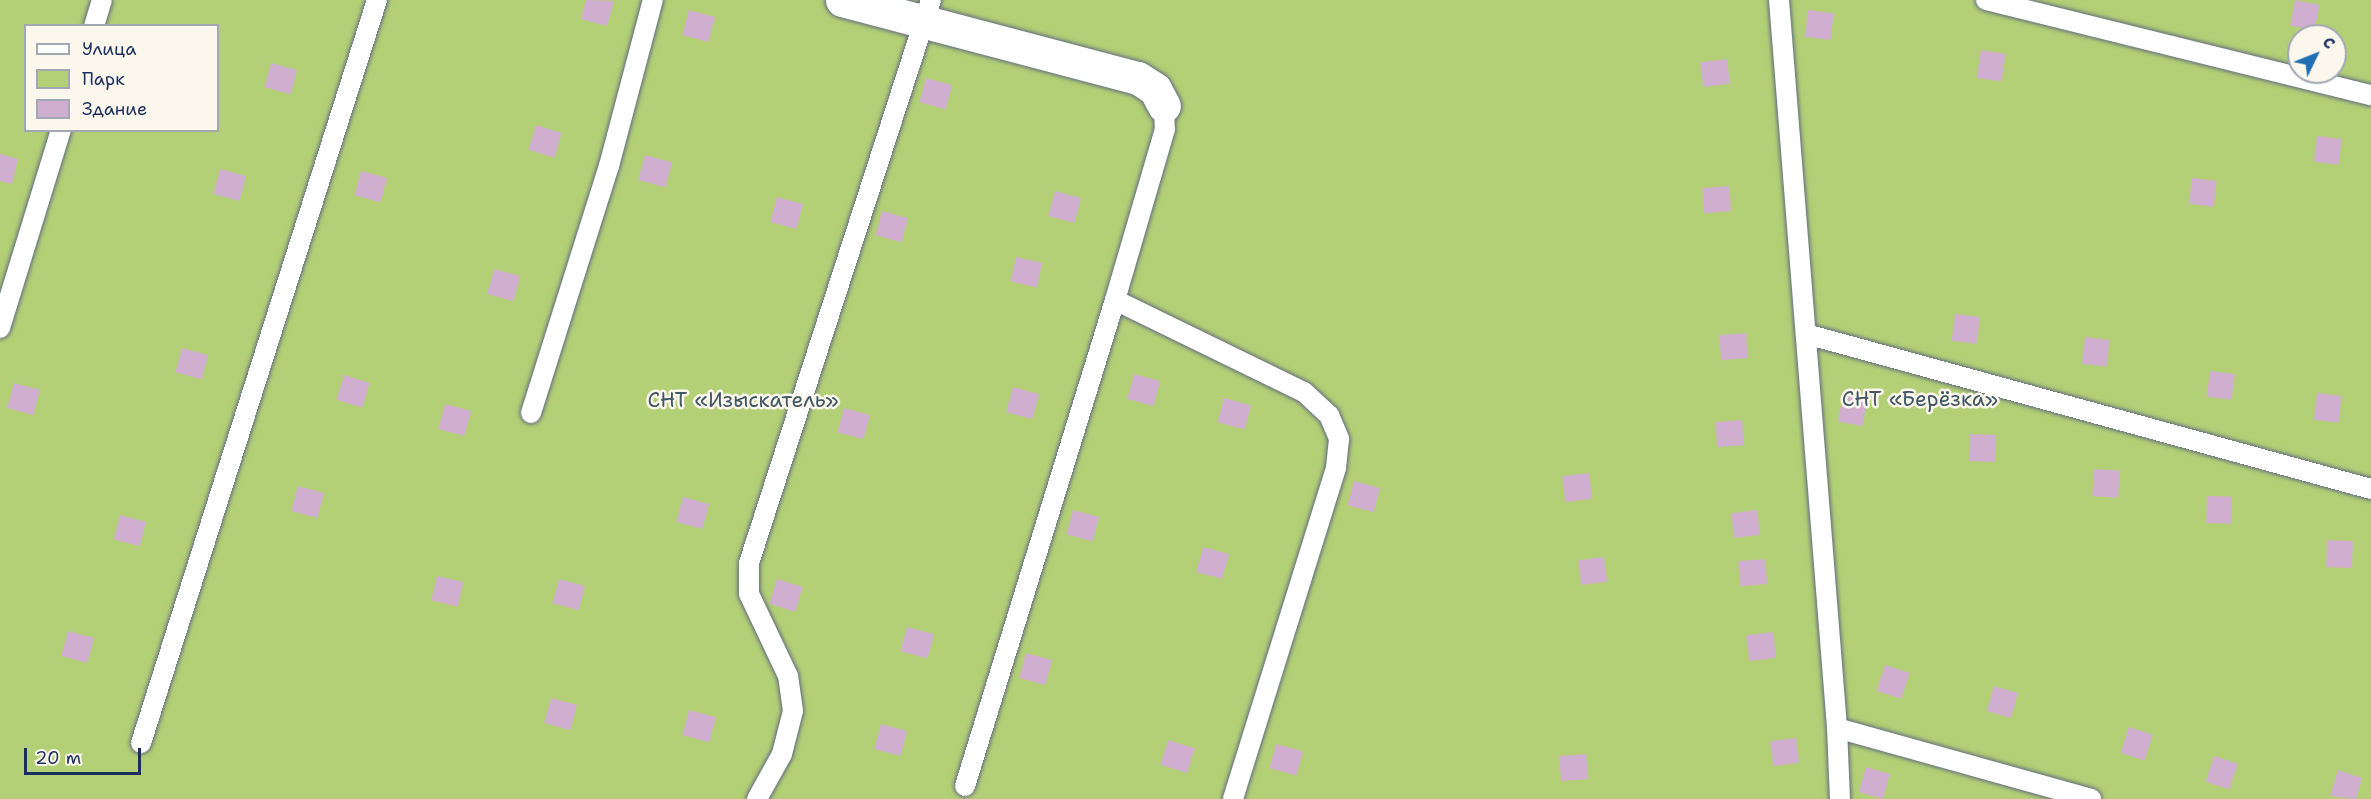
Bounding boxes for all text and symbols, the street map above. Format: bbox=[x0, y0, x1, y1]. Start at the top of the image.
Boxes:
legend bbox=[24, 24, 219, 132]
north arrow bbox=[2287, 24, 2347, 84]
text: С bbox=[2318, 32, 2340, 53]
text: Улица bbox=[82, 37, 136, 61]
text: Парк bbox=[82, 67, 125, 91]
text: Здание bbox=[82, 97, 147, 121]
park label: СНТ «Берёзка» bbox=[1842, 386, 1998, 412]
park label: СНТ «Изыскатель» bbox=[648, 387, 838, 413]
scale bar bbox=[27, 736, 144, 774]
text: 20 m bbox=[35, 746, 81, 770]

